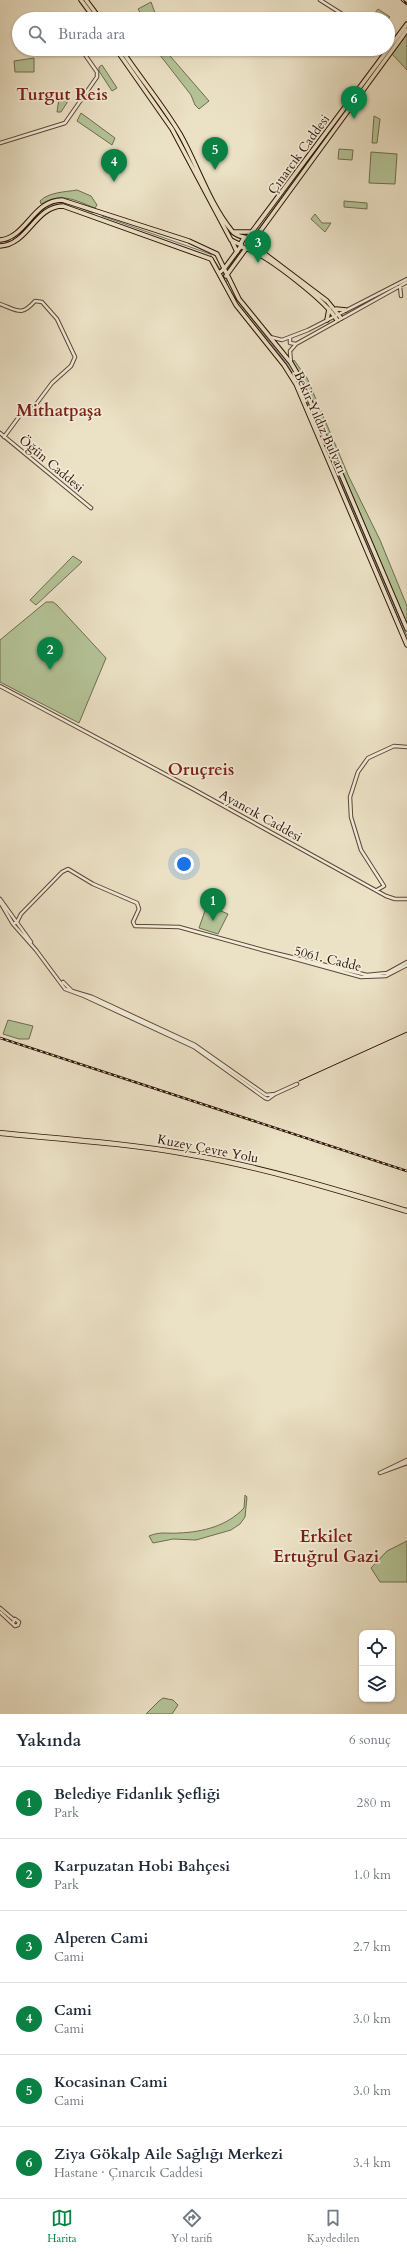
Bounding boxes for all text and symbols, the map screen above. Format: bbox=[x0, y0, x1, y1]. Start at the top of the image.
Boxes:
search box bbox=[12, 12, 395, 56]
icon: search bbox=[26, 23, 48, 45]
text: Burada ara bbox=[58, 24, 125, 44]
district label: Turgut Reis bbox=[16, 83, 108, 106]
pin: 6 bbox=[341, 86, 367, 119]
street label: Çınarcık Caddesi bbox=[264, 111, 334, 198]
pin: 5 bbox=[202, 137, 228, 170]
pin: 4 bbox=[101, 149, 127, 182]
pin: 3 bbox=[245, 230, 271, 263]
street label: Bekir Yıldız Bulvarı bbox=[289, 369, 351, 477]
district label: Mithatpaşa bbox=[16, 399, 102, 422]
street label: Öğün Caddesi bbox=[15, 431, 88, 497]
pin: 2 bbox=[37, 637, 63, 670]
district label: Oruçreis bbox=[168, 758, 234, 781]
street label: Ayancık Caddesi bbox=[216, 786, 306, 846]
your location bbox=[174, 854, 194, 874]
pin: 1 bbox=[200, 888, 226, 921]
street label: 5061. Cadde bbox=[292, 942, 363, 976]
street label: Kuzey Çevre Yolu bbox=[156, 1130, 260, 1168]
district label: Erkilet Ertuğrul Gazi bbox=[273, 1525, 379, 1568]
map controls bbox=[359, 1630, 395, 1702]
button: locate bbox=[359, 1630, 395, 1666]
button: layers bbox=[359, 1666, 395, 1702]
text: Yakında bbox=[16, 1729, 81, 1752]
text: 6 sonuç bbox=[349, 1731, 391, 1749]
text: Belediye Fidanlık Şefliği bbox=[54, 1784, 220, 1804]
text: 1 bbox=[26, 1794, 32, 1812]
text: 280 m bbox=[357, 1794, 391, 1812]
text: Park bbox=[54, 1804, 79, 1822]
text: Karpuzatan Hobi Bahçesi bbox=[54, 1856, 230, 1876]
text: 2 bbox=[26, 1866, 32, 1884]
text: 1.0 km bbox=[353, 1866, 391, 1884]
text: Park bbox=[54, 1876, 79, 1894]
text: Alperen Cami bbox=[54, 1928, 148, 1948]
text: 3 bbox=[26, 1938, 32, 1956]
text: 2.7 km bbox=[353, 1938, 391, 1956]
text: Cami bbox=[54, 1948, 84, 1966]
text: Cami bbox=[54, 2000, 92, 2020]
text: 4 bbox=[26, 2010, 32, 2028]
text: 3.0 km bbox=[353, 2010, 391, 2028]
text: Cami bbox=[54, 2020, 84, 2038]
text: Kocasinan Cami bbox=[54, 2072, 168, 2092]
text: 5 bbox=[26, 2082, 32, 2100]
text: 3.0 km bbox=[353, 2082, 391, 2100]
text: Cami bbox=[54, 2092, 84, 2110]
text: Ziya Gökalp Aile Sağlığı Merkezi bbox=[54, 2144, 283, 2164]
text: 6 bbox=[26, 2154, 32, 2172]
text: 3.4 km bbox=[353, 2154, 391, 2172]
text: Hastane · Çınarcık Caddesi bbox=[54, 2164, 203, 2182]
tab: Harita bbox=[47, 2207, 77, 2246]
tab: Yol tarifi bbox=[171, 2207, 213, 2246]
tab: Kaydedilen bbox=[307, 2207, 360, 2246]

